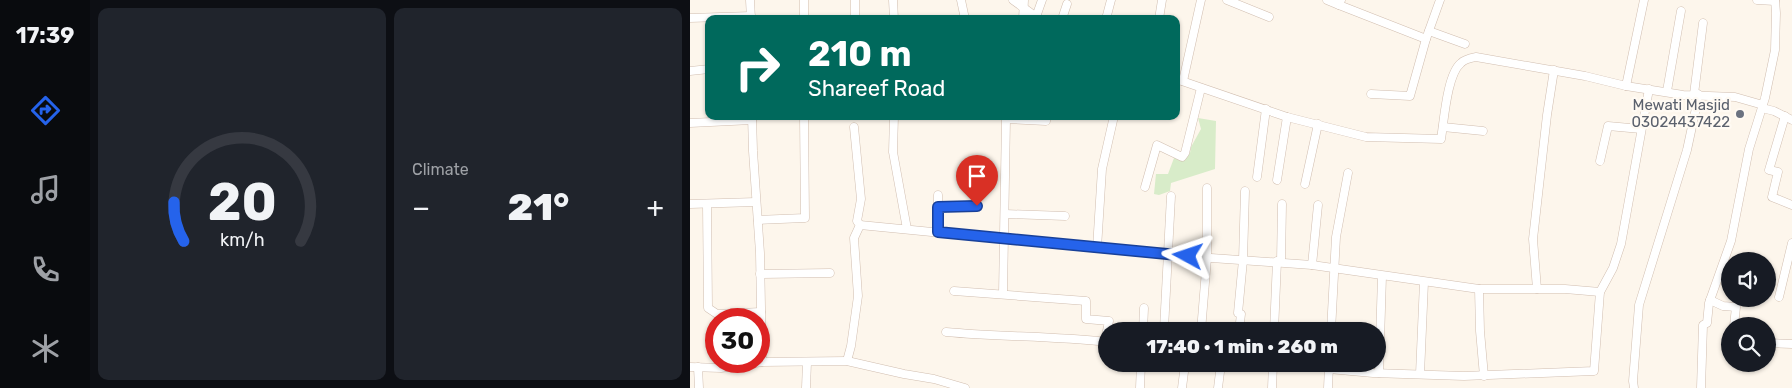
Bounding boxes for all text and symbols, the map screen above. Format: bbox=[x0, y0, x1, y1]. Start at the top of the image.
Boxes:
text: 17:39 bbox=[16, 22, 74, 49]
text: 210 m bbox=[808, 33, 911, 75]
icon: right bbox=[725, 35, 790, 100]
text: Shareef Road bbox=[808, 75, 945, 102]
icon: directions bbox=[28, 93, 63, 128]
place label: Mewati Masjid 03024437422 bbox=[1632, 96, 1730, 131]
marker: Mewati Masjid 03024437422 bbox=[1734, 108, 1746, 120]
pin bbox=[956, 155, 998, 206]
text: Climate bbox=[412, 160, 469, 179]
icon: arrive bbox=[963, 162, 991, 190]
text: 20 bbox=[207, 171, 277, 233]
icon: music bbox=[28, 172, 63, 207]
text: 21° bbox=[508, 184, 569, 230]
text: − bbox=[412, 191, 430, 224]
text: + bbox=[647, 191, 664, 224]
text: km/h bbox=[220, 229, 264, 250]
position arrow bbox=[1161, 229, 1213, 281]
icon: phone bbox=[28, 252, 63, 287]
map controls bbox=[1721, 252, 1776, 372]
button: sound bbox=[1721, 252, 1776, 307]
speed limit sign: 30 bbox=[705, 308, 770, 373]
button: search bbox=[1721, 317, 1776, 372]
icon: climate bbox=[28, 331, 63, 366]
text: 17:40 · 1 min · 260 m bbox=[1146, 335, 1338, 358]

